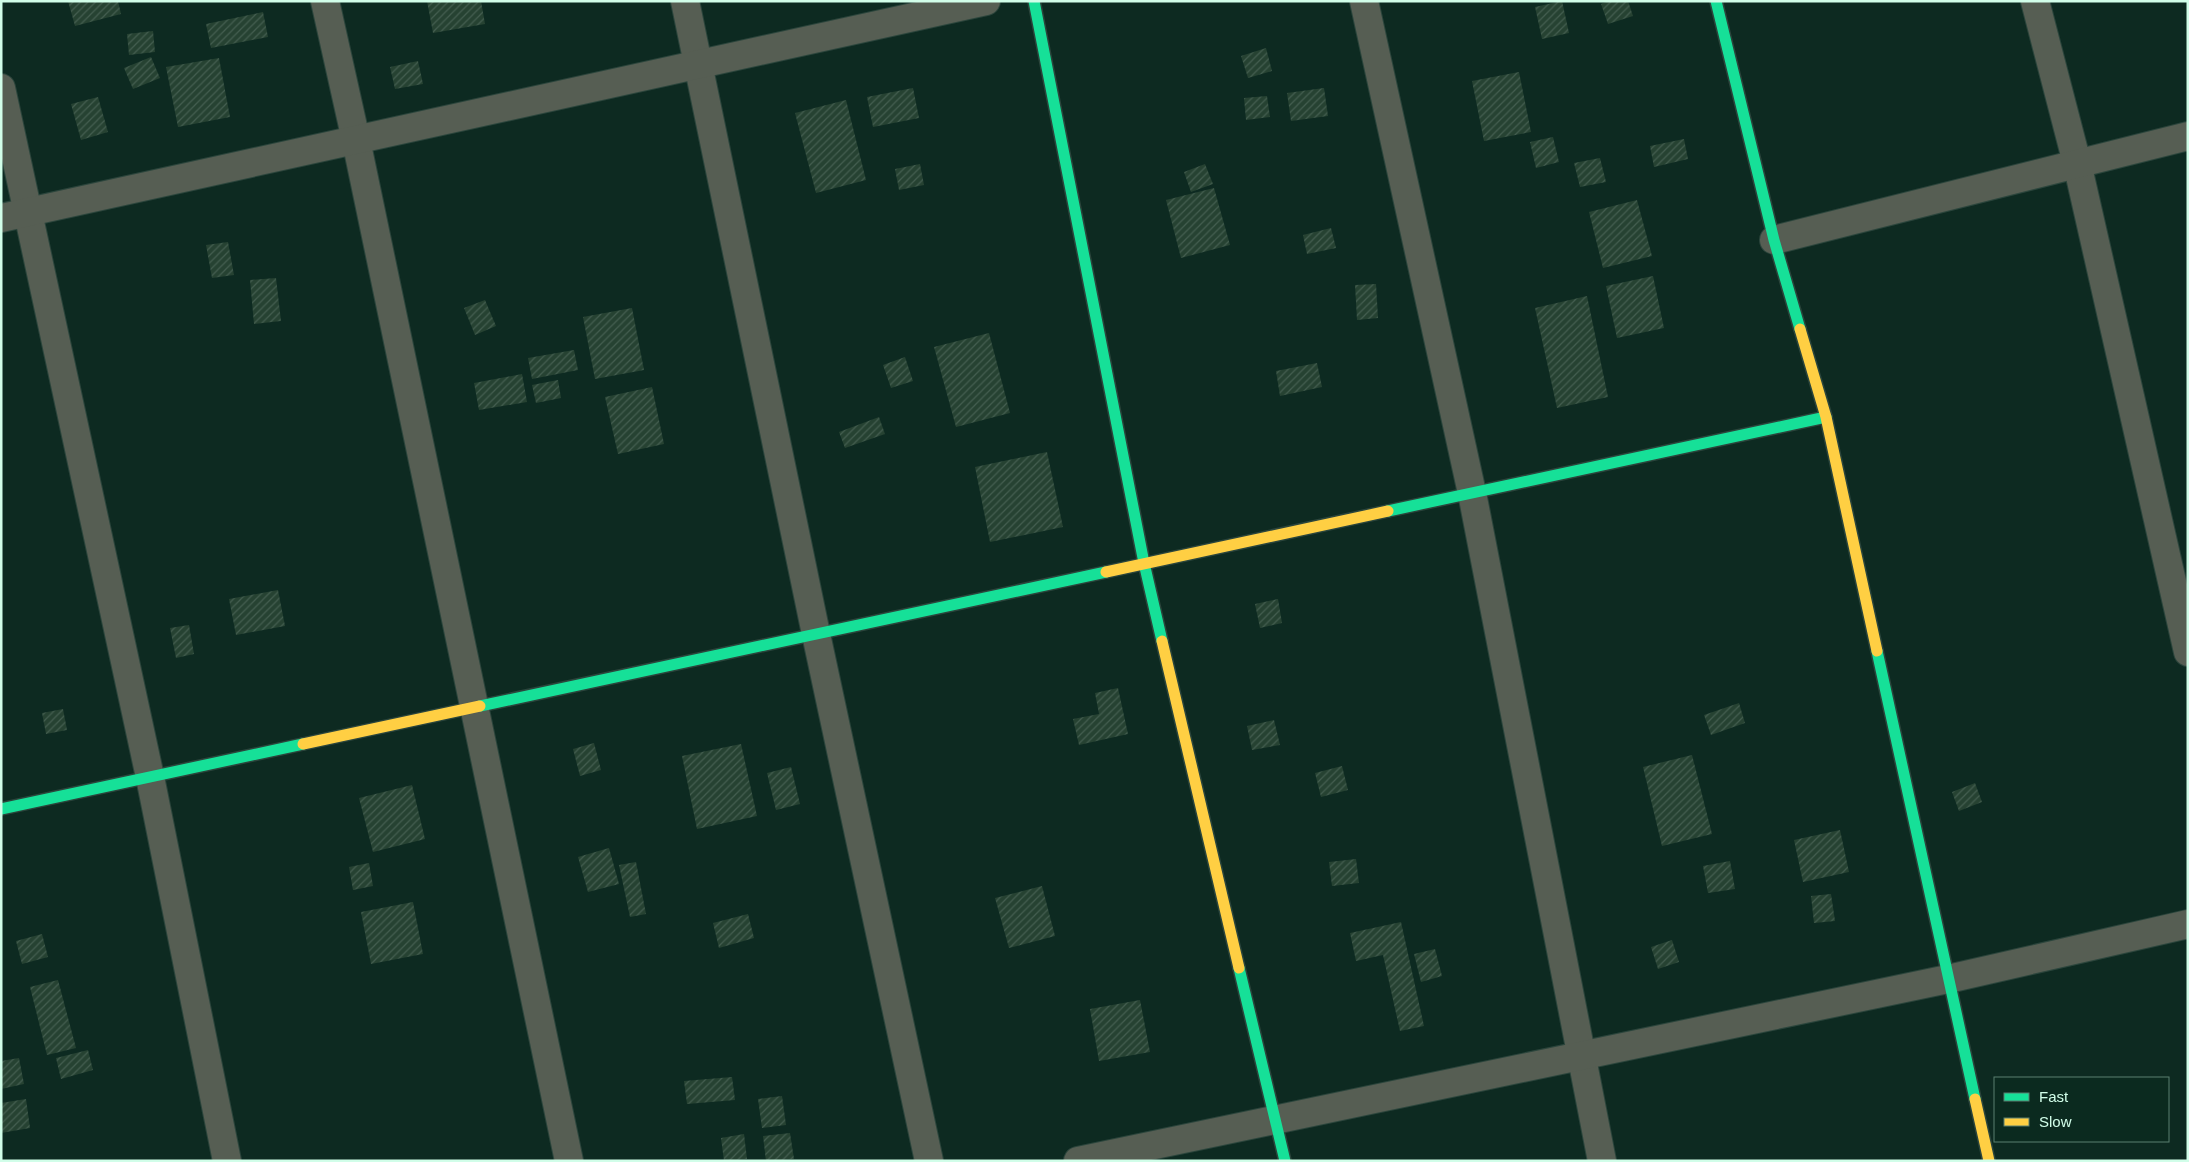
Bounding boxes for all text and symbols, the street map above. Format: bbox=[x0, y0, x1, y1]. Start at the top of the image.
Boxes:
legend bbox=[1994, 1077, 2169, 1142]
text: Fast bbox=[2039, 1088, 2069, 1105]
text: Slow bbox=[2039, 1113, 2072, 1130]

